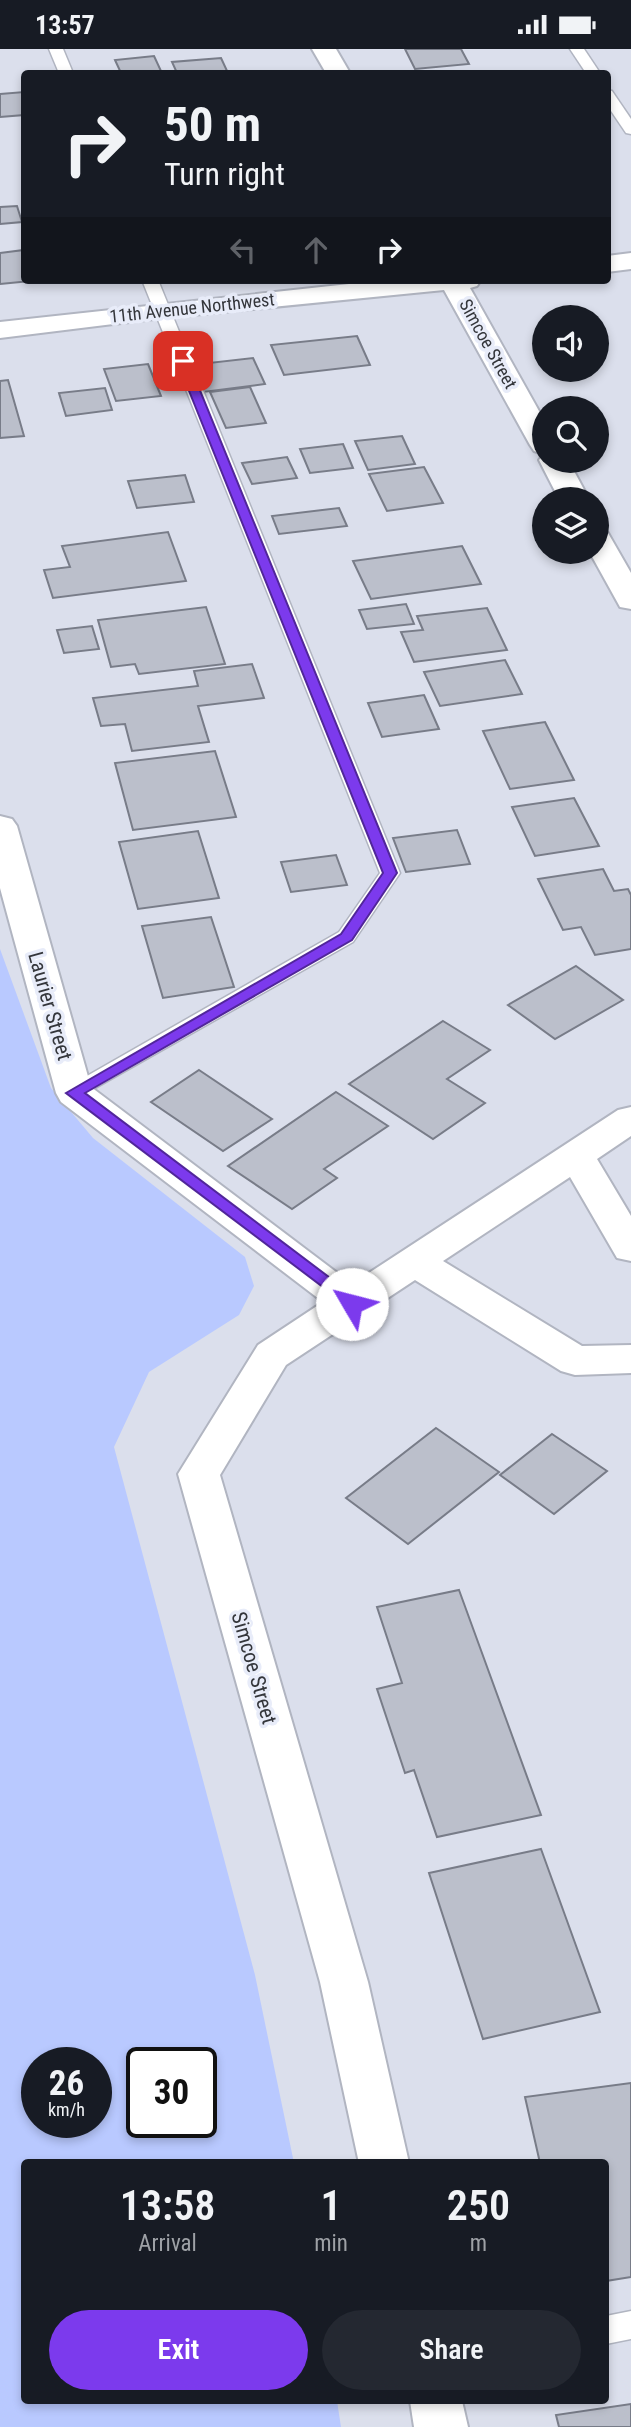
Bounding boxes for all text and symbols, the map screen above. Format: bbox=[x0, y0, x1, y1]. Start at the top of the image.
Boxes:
text: 13:57 bbox=[35, 10, 95, 40]
text: 50 m bbox=[164, 96, 261, 153]
icon: right bbox=[49, 98, 140, 189]
text: Turn right bbox=[164, 155, 285, 193]
icon: left bbox=[224, 231, 262, 269]
icon: ahead bbox=[297, 231, 335, 269]
icon: right bbox=[370, 231, 408, 269]
street label: 11th Avenue Northwest bbox=[108, 288, 275, 327]
street label: Simcoe Street bbox=[455, 295, 522, 392]
map controls bbox=[532, 305, 609, 564]
button: sound bbox=[532, 305, 609, 382]
pin bbox=[153, 331, 213, 391]
icon: arrive bbox=[164, 342, 202, 380]
button: search bbox=[532, 396, 609, 473]
button: layers bbox=[532, 487, 609, 564]
street label: Laurier Street bbox=[23, 949, 77, 1063]
position arrow bbox=[315, 1267, 389, 1341]
street label: Simcoe Street bbox=[227, 1609, 281, 1727]
speed limit sign: 30 bbox=[126, 2047, 217, 2138]
text: 26 bbox=[49, 2063, 84, 2104]
text: km/h bbox=[48, 2099, 85, 2120]
text: 13:58 bbox=[120, 2181, 215, 2230]
text: 1 bbox=[321, 2181, 342, 2230]
text: 250 bbox=[447, 2181, 510, 2230]
text: Arrival bbox=[138, 2230, 197, 2257]
text: min bbox=[314, 2230, 348, 2257]
text: m bbox=[470, 2230, 487, 2257]
button: Exit bbox=[49, 2310, 308, 2390]
button: Share bbox=[322, 2310, 581, 2390]

